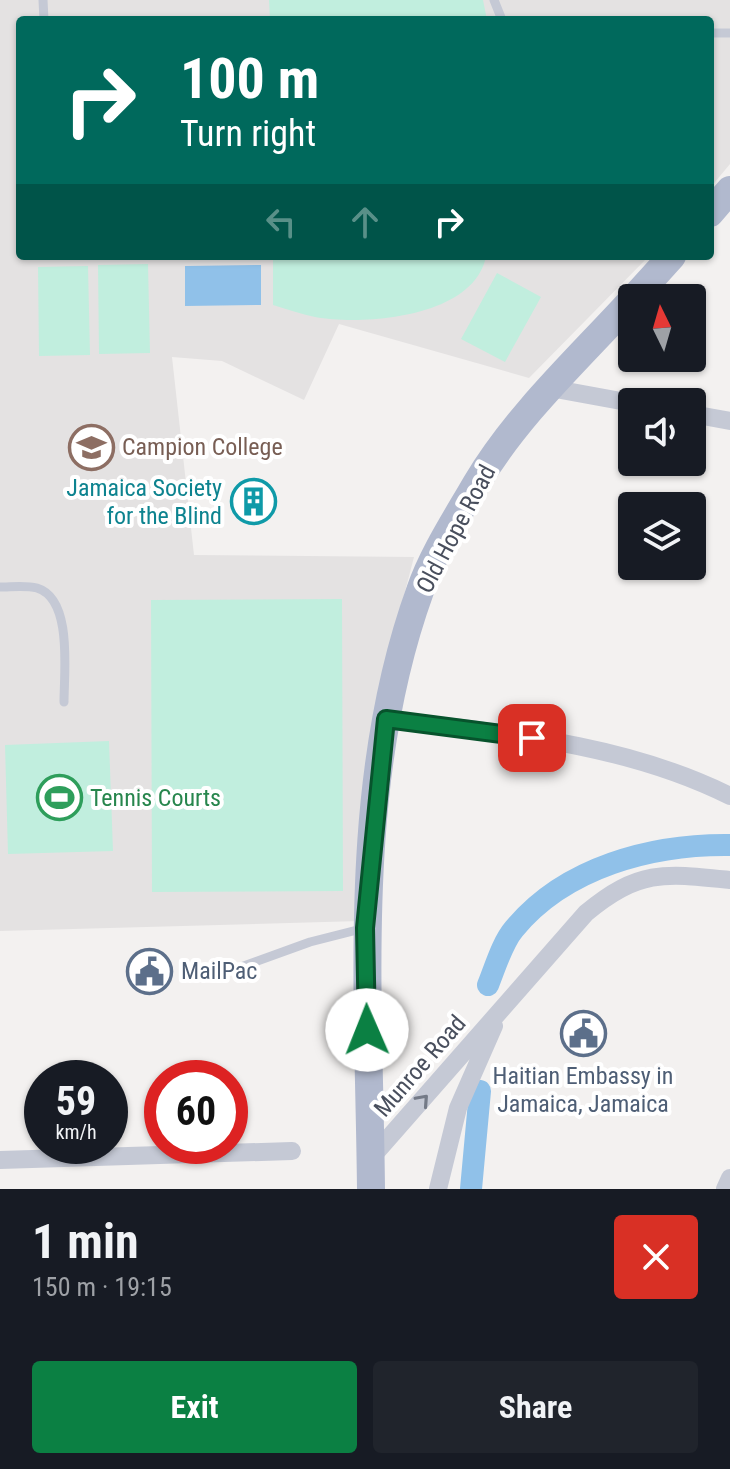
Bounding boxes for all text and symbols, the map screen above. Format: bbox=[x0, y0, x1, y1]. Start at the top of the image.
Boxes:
text: 100 m bbox=[180, 46, 319, 112]
icon: right bbox=[48, 48, 152, 152]
text: Turn right bbox=[180, 113, 316, 155]
icon: left bbox=[259, 200, 303, 244]
icon: ahead bbox=[343, 200, 387, 244]
icon: right bbox=[427, 200, 471, 244]
north arrow bbox=[618, 284, 706, 372]
map controls bbox=[618, 284, 706, 580]
button: sound bbox=[618, 388, 706, 476]
school or university icon: Campion College bbox=[67, 423, 115, 471]
place label: Campion College bbox=[122, 433, 283, 461]
street label: Old Hope Road bbox=[411, 460, 501, 598]
place label: Jamaica Society for the Blind bbox=[66, 474, 222, 530]
building icon: Jamaica Society for the Blind bbox=[229, 478, 277, 526]
button: layers bbox=[618, 492, 706, 580]
pin bbox=[498, 704, 566, 772]
icon: arrive bbox=[510, 716, 554, 760]
sports icon: Tennis Courts bbox=[35, 774, 83, 822]
place label: Tennis Courts bbox=[90, 784, 221, 812]
public building icon: MailPac bbox=[126, 947, 174, 995]
place label: MailPac bbox=[181, 957, 257, 985]
position arrow bbox=[325, 988, 409, 1072]
street label: Munroe Road bbox=[368, 1009, 472, 1123]
public building icon: Haitian Embassy in Jamaica, Jamaica bbox=[559, 1010, 607, 1058]
speed limit sign: 60 bbox=[144, 1060, 248, 1164]
place label: Haitian Embassy in Jamaica, Jamaica bbox=[493, 1062, 673, 1118]
text: 59 bbox=[56, 1078, 96, 1125]
one-way arrow bbox=[413, 1095, 428, 1109]
text: km/h bbox=[55, 1120, 97, 1144]
text: 1 min bbox=[32, 1213, 139, 1270]
button: close bbox=[614, 1215, 698, 1299]
text: 150 m · 19:15 bbox=[32, 1272, 172, 1302]
button: Exit bbox=[32, 1361, 357, 1453]
button: Share bbox=[373, 1361, 698, 1453]

